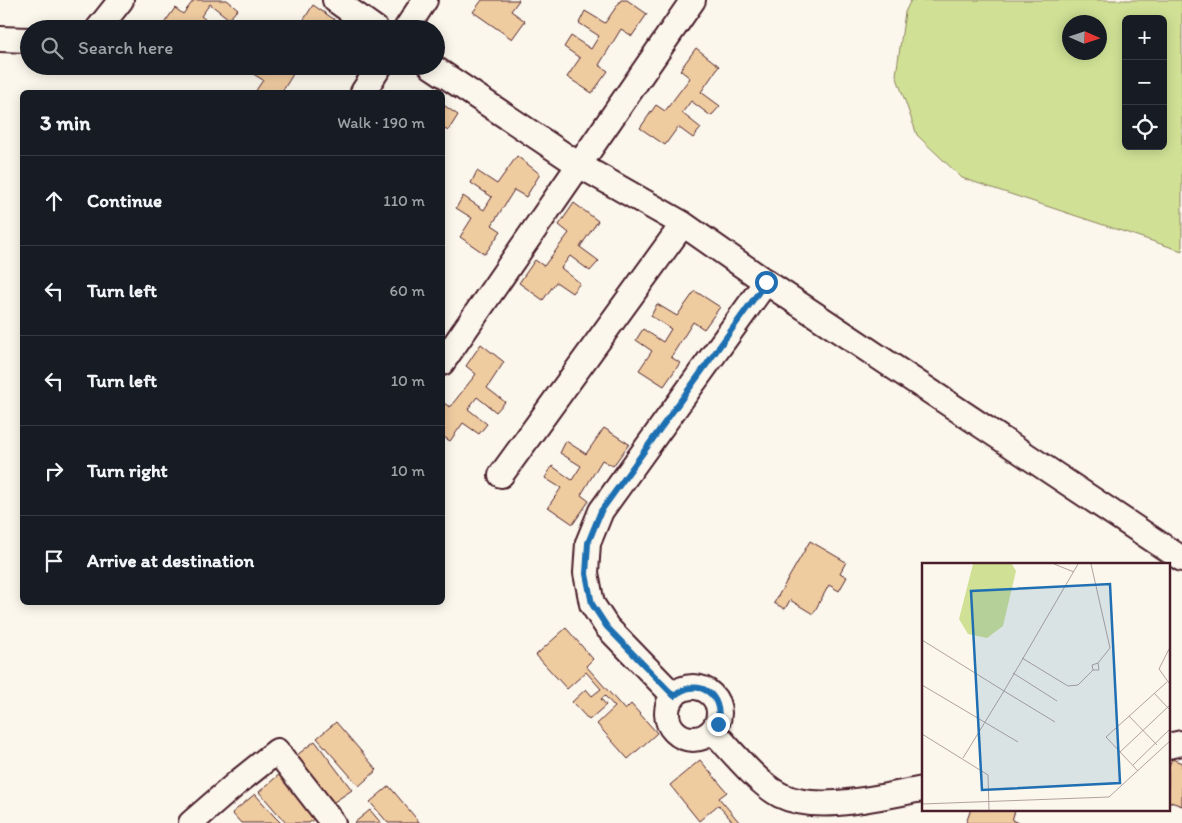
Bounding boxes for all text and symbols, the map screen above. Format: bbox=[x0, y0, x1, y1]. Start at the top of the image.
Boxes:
north arrow bbox=[1062, 15, 1107, 60]
map controls bbox=[1122, 15, 1167, 150]
button: + bbox=[1122, 15, 1167, 60]
search box bbox=[20, 20, 445, 75]
icon: search bbox=[38, 34, 66, 62]
text: Search here bbox=[78, 36, 173, 59]
button: − bbox=[1122, 60, 1167, 105]
button: locate bbox=[1122, 105, 1167, 150]
text: 3 min bbox=[40, 110, 90, 135]
text: Walk · 190 m bbox=[337, 113, 425, 132]
icon: ahead bbox=[40, 187, 68, 215]
text: Continue bbox=[87, 189, 162, 212]
text: 110 m bbox=[383, 191, 425, 210]
route start bbox=[755, 271, 778, 294]
icon: left bbox=[40, 277, 68, 305]
text: Turn left bbox=[87, 279, 157, 302]
text: 60 m bbox=[390, 281, 425, 300]
icon: left bbox=[40, 367, 68, 395]
text: Turn left bbox=[87, 369, 157, 392]
text: 10 m bbox=[391, 371, 425, 390]
icon: right bbox=[40, 457, 68, 485]
text: Turn right bbox=[87, 459, 168, 482]
text: 10 m bbox=[391, 461, 425, 480]
icon: arrive bbox=[40, 547, 68, 575]
text: Arrive at destination bbox=[87, 549, 254, 572]
inset map bbox=[922, 563, 1170, 810]
route end bbox=[707, 713, 730, 736]

